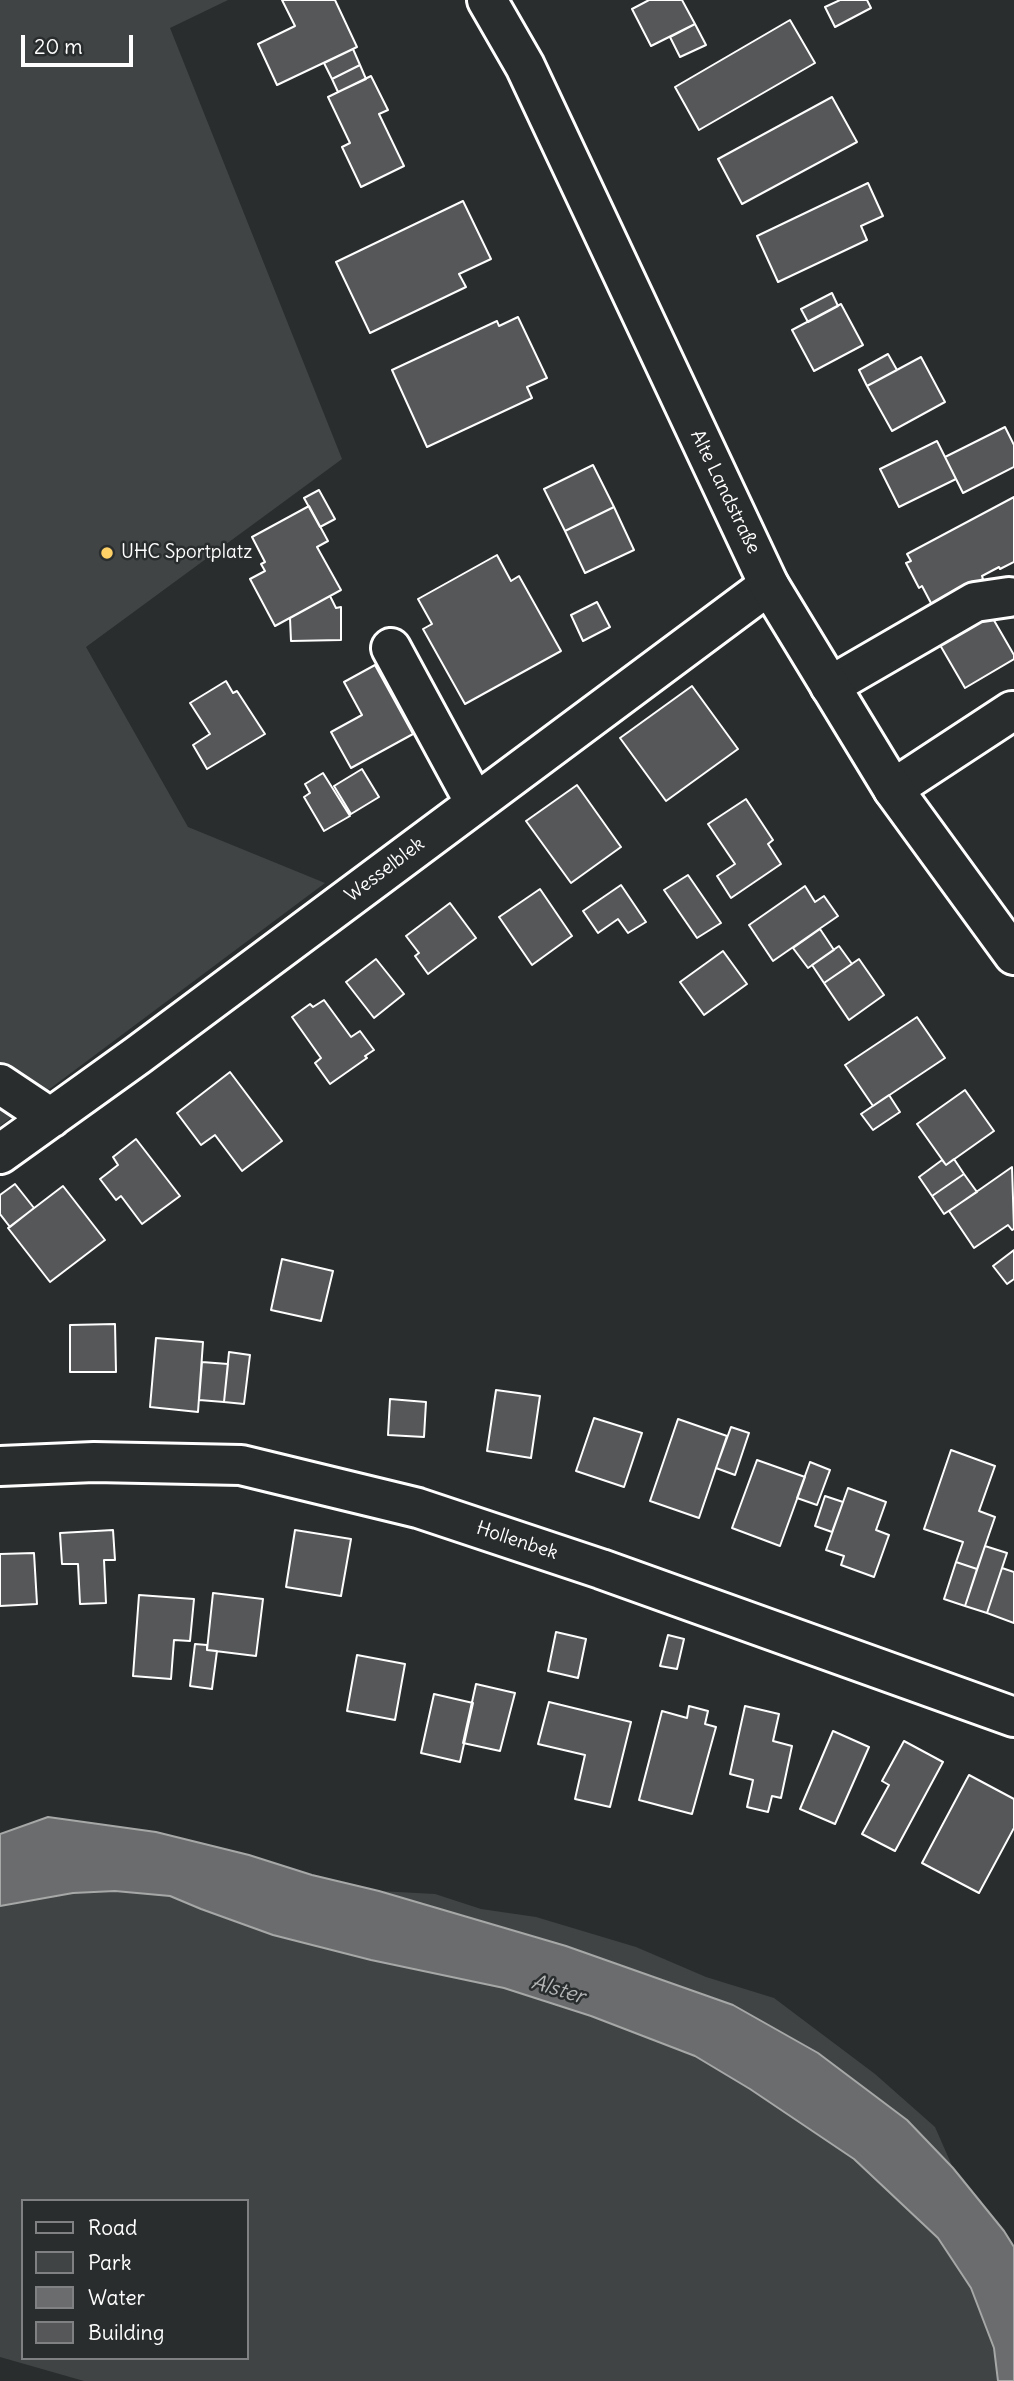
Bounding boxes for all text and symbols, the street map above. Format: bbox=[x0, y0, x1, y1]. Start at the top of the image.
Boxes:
scale bar bbox=[24, 21, 136, 65]
text: 20 m bbox=[34, 33, 83, 60]
street label: Alte Landstraße bbox=[685, 426, 765, 558]
place label: UHC Sportplatz bbox=[121, 542, 252, 564]
marker: UHC Sportplatz bbox=[99, 545, 115, 561]
street label: Wesselblek bbox=[341, 833, 429, 907]
street label: Hollenbek bbox=[473, 1517, 561, 1565]
water label: Alster bbox=[528, 1970, 588, 2010]
legend bbox=[21, 2199, 248, 2360]
text: Road bbox=[88, 2214, 137, 2241]
text: Park bbox=[88, 2249, 131, 2276]
text: Water bbox=[88, 2284, 145, 2311]
text: Building bbox=[88, 2319, 164, 2346]

